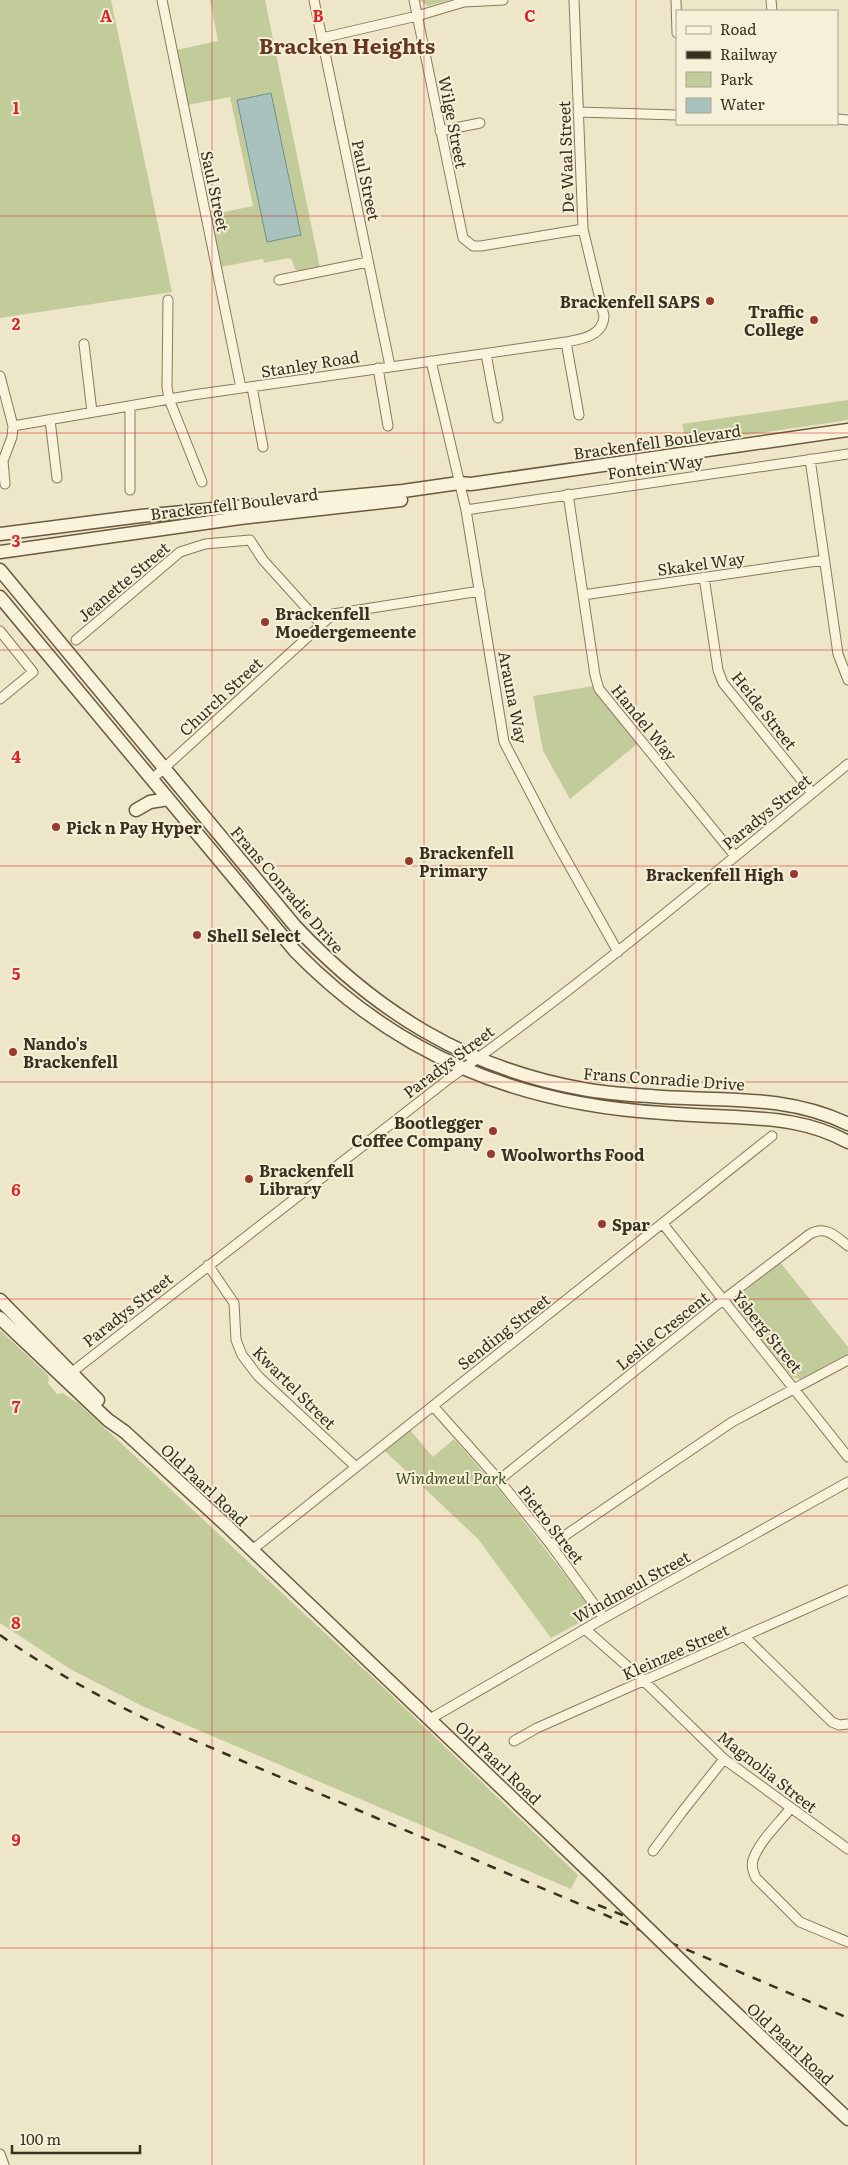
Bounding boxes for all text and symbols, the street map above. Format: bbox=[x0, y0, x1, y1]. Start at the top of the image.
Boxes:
text: A bbox=[100, 3, 112, 27]
text: B bbox=[312, 3, 324, 27]
text: C bbox=[524, 3, 536, 27]
legend bbox=[676, 10, 838, 125]
text: Road bbox=[720, 17, 756, 40]
district label: Bracken Heights bbox=[259, 29, 435, 60]
text: Railway bbox=[720, 42, 778, 65]
text: Park bbox=[720, 67, 754, 90]
street label: Wilge Street bbox=[433, 74, 475, 171]
text: Water bbox=[720, 92, 765, 115]
text: 1 bbox=[13, 95, 20, 119]
street label: De Waal Street bbox=[551, 100, 579, 214]
street label: Paul Street bbox=[347, 137, 387, 223]
street label: Saul Street bbox=[196, 148, 236, 234]
place label: Brackenfell SAPS bbox=[560, 289, 700, 313]
marker: Brackenfell SAPS bbox=[704, 295, 716, 307]
place label: Traffic College bbox=[744, 299, 804, 341]
text: 2 bbox=[12, 311, 21, 335]
marker: Traffic College bbox=[808, 314, 820, 326]
street label: Stanley Road bbox=[259, 343, 361, 383]
street label: Brackenfell Boulevard bbox=[572, 417, 743, 465]
street label: Fontein Way bbox=[606, 447, 705, 485]
street label: Brackenfell Boulevard bbox=[149, 481, 320, 525]
text: 3 bbox=[12, 528, 21, 552]
street label: Jeanette Street bbox=[72, 535, 175, 627]
street label: Skakel Way bbox=[656, 545, 747, 581]
place label: Brackenfell Moedergemeente bbox=[275, 601, 416, 643]
marker: Brackenfell Moedergemeente bbox=[259, 616, 271, 628]
street label: Arauna Way bbox=[493, 649, 535, 746]
street label: Church Street bbox=[173, 651, 267, 741]
street label: Heide Street bbox=[727, 666, 804, 755]
street label: Handel Way bbox=[606, 678, 684, 766]
text: 4 bbox=[11, 744, 21, 768]
street label: Paradys Street bbox=[716, 767, 816, 854]
place label: Pick n Pay Hyper bbox=[66, 815, 202, 839]
street label: Frans Conradie Drive bbox=[226, 820, 350, 958]
marker: Pick n Pay Hyper bbox=[50, 821, 62, 833]
place label: Brackenfell Primary bbox=[419, 840, 514, 882]
marker: Brackenfell Primary bbox=[403, 855, 415, 867]
place label: Brackenfell High bbox=[646, 862, 784, 886]
marker: Brackenfell High bbox=[788, 868, 800, 880]
place label: Shell Select bbox=[207, 923, 301, 947]
marker: Shell Select bbox=[191, 929, 203, 941]
text: 5 bbox=[12, 961, 21, 985]
street label: Paradys Street bbox=[397, 1018, 499, 1103]
place label: Nando's Brackenfell bbox=[23, 1031, 118, 1073]
marker: Nando's Brackenfell bbox=[7, 1046, 19, 1058]
street label: Frans Conradie Drive bbox=[582, 1060, 746, 1096]
place label: Bootlegger Coffee Company bbox=[351, 1110, 483, 1152]
marker: Bootlegger Coffee Company bbox=[487, 1125, 499, 1137]
place label: Woolworths Food bbox=[501, 1142, 645, 1166]
marker: Woolworths Food bbox=[485, 1148, 497, 1160]
place label: Brackenfell Library bbox=[259, 1158, 354, 1200]
marker: Brackenfell Library bbox=[243, 1173, 255, 1185]
text: 6 bbox=[11, 1177, 21, 1201]
place label: Spar bbox=[612, 1212, 650, 1236]
marker: Spar bbox=[596, 1218, 608, 1230]
street label: Paradys Street bbox=[77, 1266, 178, 1352]
street label: Leslie Crescent bbox=[610, 1284, 714, 1375]
street label: Ysberg Street bbox=[727, 1284, 809, 1378]
street label: Sending Street bbox=[452, 1287, 555, 1375]
street label: Kwartel Street bbox=[248, 1340, 343, 1435]
text: 7 bbox=[12, 1394, 21, 1418]
street label: Old Paarl Road bbox=[156, 1437, 254, 1531]
park label: Windmeul Park bbox=[395, 1465, 507, 1489]
street label: Pietro Street bbox=[513, 1479, 591, 1569]
street label: Windmeul Street bbox=[568, 1544, 694, 1628]
text: 8 bbox=[11, 1610, 21, 1634]
street label: Kleinzee Street bbox=[618, 1616, 733, 1685]
street label: Old Paarl Road bbox=[451, 1715, 548, 1810]
street label: Magnolia Street bbox=[713, 1724, 824, 1818]
text: 9 bbox=[11, 1827, 21, 1851]
street label: Old Paarl Road bbox=[742, 1996, 840, 2090]
scale bar bbox=[12, 2122, 140, 2154]
text: 100 m bbox=[20, 2127, 61, 2150]

